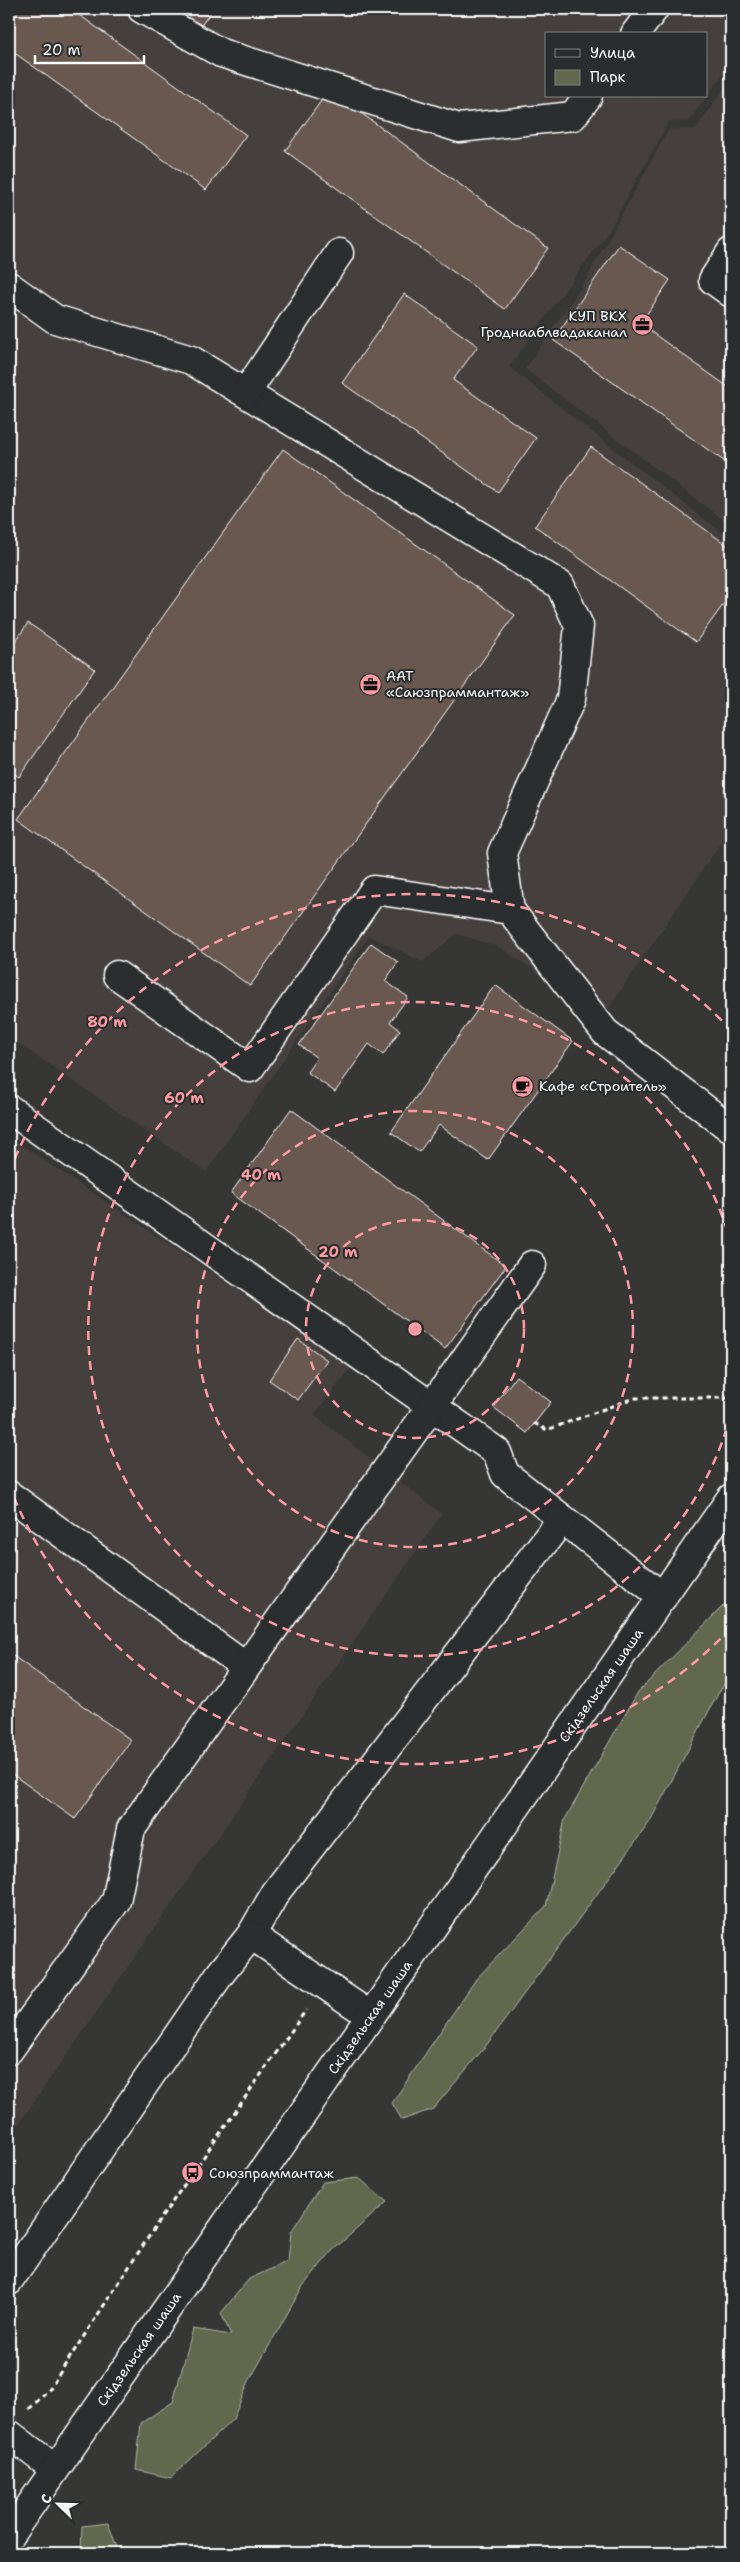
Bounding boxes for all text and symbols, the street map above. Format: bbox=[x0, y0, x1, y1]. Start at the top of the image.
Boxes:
scale bar bbox=[35, 32, 144, 64]
legend bbox=[545, 32, 708, 98]
text: 20 m bbox=[42, 40, 81, 60]
text: Улица bbox=[590, 43, 636, 63]
text: Парк bbox=[590, 67, 626, 87]
place label: КУП ВКХ Гроднааблвадаканал bbox=[480, 307, 627, 341]
office icon: КУП ВКХ Гроднааблвадаканал bbox=[631, 312, 655, 336]
place label: ААТ «Саюзпраммантаж» bbox=[386, 667, 529, 701]
office icon: ААТ «Саюзпраммантаж» bbox=[358, 672, 382, 696]
text: 80 m bbox=[87, 1012, 127, 1032]
cafe icon: Кафе «Строитель» bbox=[511, 1074, 535, 1098]
place label: Кафе «Строитель» bbox=[539, 1077, 667, 1095]
text: 60 m bbox=[164, 1088, 204, 1108]
text: 40 m bbox=[241, 1165, 281, 1185]
text: 20 m bbox=[318, 1242, 358, 1262]
centre of rings bbox=[406, 1320, 424, 1338]
street label: Скідзельская шаша bbox=[555, 1624, 647, 1745]
street label: Скідзельская шаша bbox=[324, 1956, 416, 2077]
bus stop icon: Союзпраммантаж bbox=[181, 2161, 205, 2185]
place label: Союзпраммантаж bbox=[209, 2164, 334, 2182]
street label: Скідзельская шаша bbox=[93, 2288, 185, 2409]
north arrow bbox=[32, 2480, 82, 2530]
text: С bbox=[36, 2491, 56, 2506]

